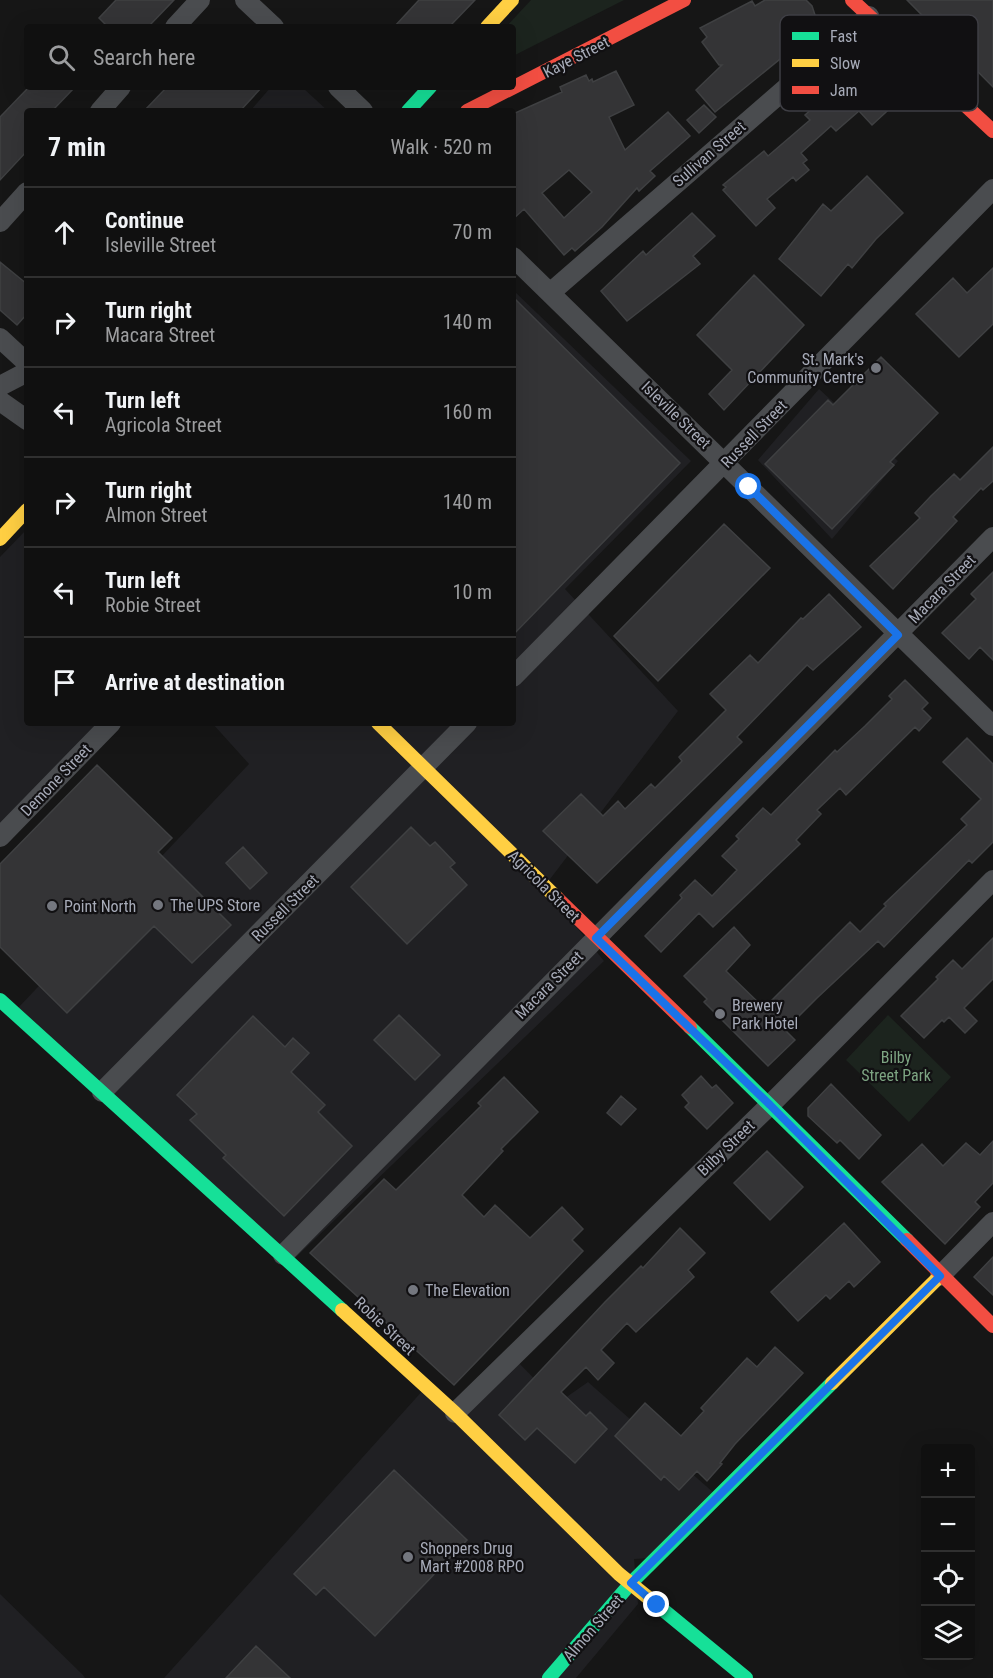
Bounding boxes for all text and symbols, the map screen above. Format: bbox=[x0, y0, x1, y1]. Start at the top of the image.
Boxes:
legend bbox=[780, 15, 978, 111]
search box bbox=[24, 24, 516, 90]
text: Fast bbox=[830, 27, 857, 46]
street label: Kaye Street bbox=[540, 32, 612, 82]
icon: search bbox=[45, 41, 78, 74]
text: Search here bbox=[93, 45, 195, 70]
text: Slow bbox=[830, 54, 860, 73]
text: Jam bbox=[830, 81, 857, 100]
street label: Sullivan Street bbox=[669, 117, 750, 191]
text: 7 min bbox=[48, 132, 106, 162]
text: Walk · 520 m bbox=[391, 135, 492, 159]
text: Continue bbox=[105, 208, 184, 233]
icon: ahead bbox=[48, 216, 81, 249]
text: 70 m bbox=[453, 220, 492, 244]
text: Isleville Street bbox=[105, 233, 216, 257]
text: Turn right bbox=[105, 298, 192, 323]
icon: right bbox=[48, 306, 81, 339]
text: 140 m bbox=[443, 310, 492, 334]
text: Macara Street bbox=[105, 323, 215, 347]
place label: St. Mark's Community Centre bbox=[747, 350, 864, 387]
marker: St. Mark's Community Centre bbox=[869, 361, 883, 375]
street label: Isleville Street bbox=[637, 377, 715, 453]
text: Turn left bbox=[105, 388, 180, 413]
icon: left bbox=[48, 396, 81, 429]
street label: Russell Street bbox=[717, 396, 791, 472]
text: 160 m bbox=[443, 400, 492, 424]
text: Agricola Street bbox=[105, 413, 222, 437]
route start bbox=[735, 473, 761, 499]
text: Turn right bbox=[105, 478, 192, 503]
icon: right bbox=[48, 486, 81, 519]
text: 140 m bbox=[443, 490, 492, 514]
text: Almon Street bbox=[105, 503, 207, 527]
street label: Macara Street bbox=[905, 550, 980, 627]
text: Turn left bbox=[105, 568, 180, 593]
icon: left bbox=[48, 576, 81, 609]
text: 10 m bbox=[453, 580, 492, 604]
text: Robie Street bbox=[105, 593, 201, 617]
icon: arrive bbox=[48, 666, 81, 699]
text: Arrive at destination bbox=[105, 670, 285, 695]
street label: Demone Street bbox=[17, 740, 95, 820]
street label: Agricola Street bbox=[504, 846, 584, 926]
street label: Russell Street bbox=[248, 870, 323, 945]
place label: The UPS Store bbox=[170, 896, 260, 915]
place label: Point North bbox=[64, 897, 136, 916]
marker: The UPS Store bbox=[151, 898, 165, 912]
marker: Point North bbox=[45, 899, 59, 913]
street label: Macara Street bbox=[511, 947, 587, 1023]
place label: Brewery Park Hotel bbox=[732, 996, 798, 1033]
marker: Brewery Park Hotel bbox=[713, 1007, 727, 1021]
park label: Bilby Street Park bbox=[861, 1048, 932, 1085]
street label: Bilby Street bbox=[694, 1116, 759, 1180]
place label: The Elevation bbox=[425, 1281, 510, 1300]
marker: The Elevation bbox=[406, 1283, 420, 1297]
street label: Robie Street bbox=[350, 1293, 420, 1359]
map controls bbox=[921, 1444, 975, 1660]
button: + bbox=[921, 1444, 975, 1498]
button: − bbox=[921, 1498, 975, 1552]
place label: Shoppers Drug Mart #2008 RPO bbox=[420, 1539, 524, 1576]
marker: Shoppers Drug Mart #2008 RPO bbox=[401, 1550, 415, 1564]
button: locate bbox=[921, 1552, 975, 1606]
street label: Almon Street bbox=[559, 1591, 627, 1665]
route end bbox=[643, 1591, 669, 1617]
button: layers bbox=[921, 1606, 975, 1660]

